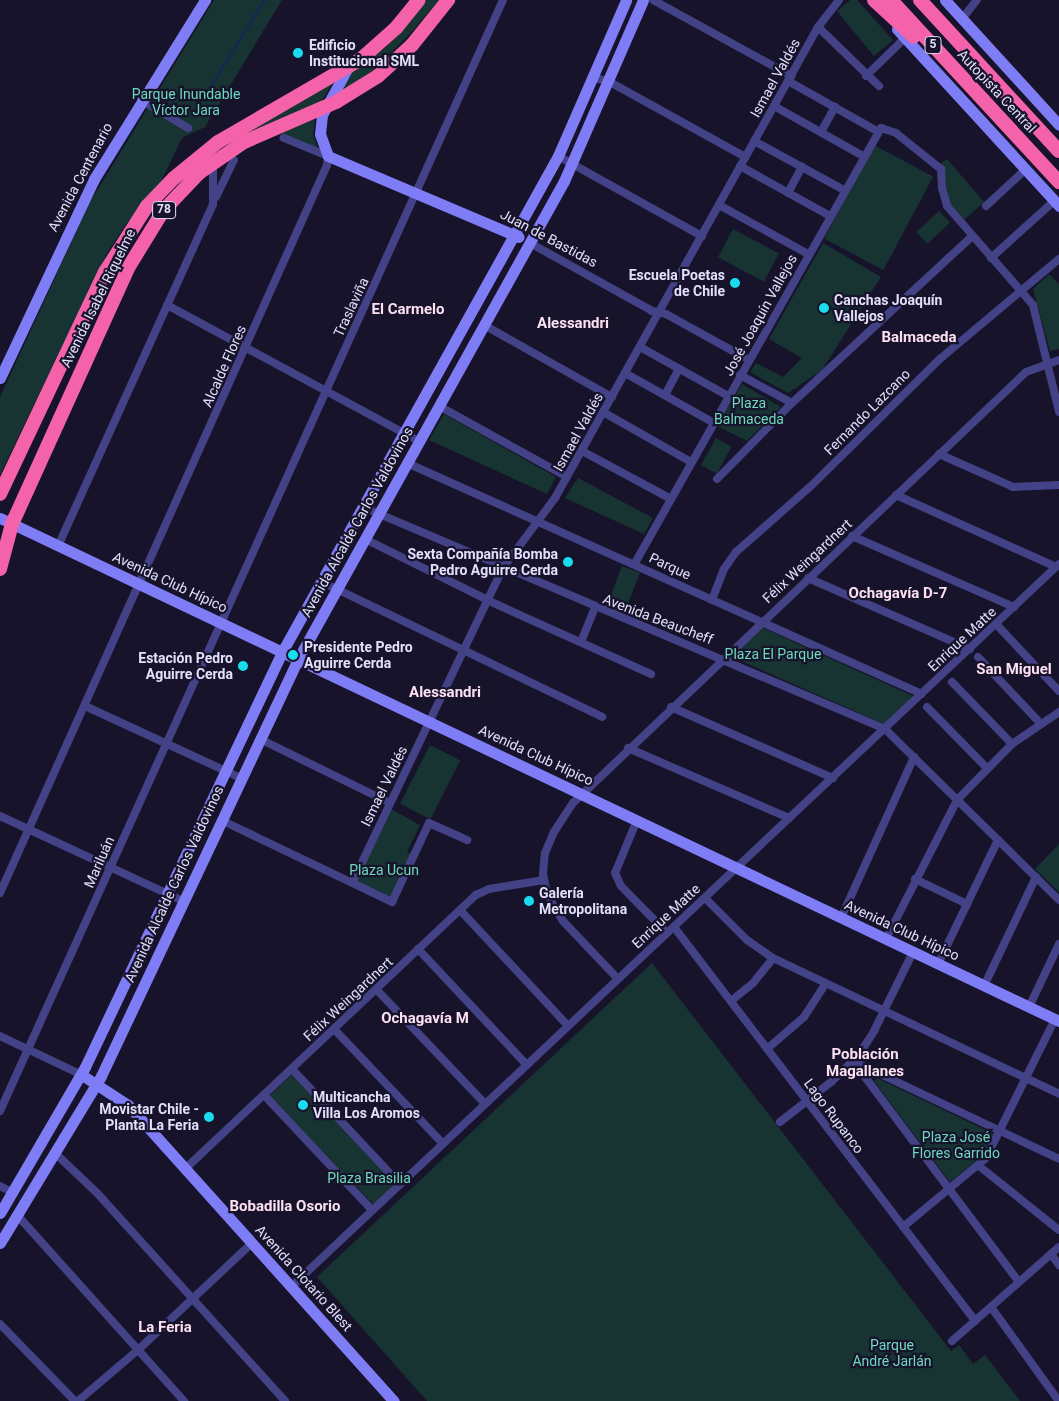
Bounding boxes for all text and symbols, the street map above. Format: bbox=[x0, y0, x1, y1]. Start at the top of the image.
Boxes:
street label: Ismael Valdés bbox=[746, 36, 804, 120]
road number: 5 bbox=[924, 36, 942, 54]
place label: Edificio Institucional SML bbox=[309, 37, 419, 70]
marker: Edificio Institucional SML bbox=[291, 46, 305, 60]
street label: Autopista Central bbox=[954, 46, 1040, 136]
park label: Parque Inundable Víctor Jara bbox=[132, 86, 240, 118]
street label: Avenida Centenario bbox=[44, 120, 116, 234]
road number: 78 bbox=[152, 200, 176, 220]
street label: Juan de Bastidas bbox=[498, 205, 600, 271]
street label: Avenida Isabel Riquelme bbox=[57, 226, 139, 370]
street label: José Joaquín Vallejos bbox=[720, 251, 800, 379]
place label: Escuela Poetas de Chile bbox=[629, 267, 725, 300]
street label: Traslaviña bbox=[330, 275, 372, 339]
marker: Escuela Poetas de Chile bbox=[729, 277, 741, 289]
place label: Canchas Joaquín Vallejos bbox=[834, 292, 942, 324]
district label: El Carmelo bbox=[371, 301, 445, 319]
marker: Canchas Joaquín Vallejos bbox=[818, 302, 830, 314]
district label: Alessandri bbox=[537, 315, 609, 333]
street label: Alcalde Flores bbox=[198, 322, 250, 410]
district label: Balmaceda bbox=[882, 329, 956, 347]
street label: Fernando Lazcano bbox=[820, 365, 914, 459]
street label: Ismael Valdés bbox=[549, 390, 607, 474]
park label: Plaza Balmaceda bbox=[714, 395, 784, 428]
street label: Avenida Alcalde Carlos Valdovinos bbox=[298, 424, 416, 620]
street label: Félix Weingardnert bbox=[759, 515, 855, 607]
place label: Sexta Compañía Bomba Pedro Aguirre Cerda bbox=[407, 546, 558, 578]
street label: Avenida Club Hípico bbox=[110, 548, 230, 616]
street label: Parque bbox=[646, 549, 694, 583]
marker: Sexta Compañía Bomba Pedro Aguirre Cerda bbox=[562, 556, 574, 568]
district label: Ochagavía D-7 bbox=[849, 585, 947, 603]
street label: Avenida Beaucheff bbox=[601, 590, 715, 648]
street label: Enrique Matte bbox=[925, 603, 999, 675]
place label: Presidente Pedro Aguirre Cerda bbox=[304, 639, 413, 672]
park label: Plaza El Parque bbox=[725, 646, 821, 662]
marker: Presidente Pedro Aguirre Cerda bbox=[286, 648, 300, 662]
place label: Estación Pedro Aguirre Cerda bbox=[138, 650, 233, 682]
marker: Estación Pedro Aguirre Cerda bbox=[237, 660, 249, 672]
district label: San Miguel bbox=[976, 661, 1052, 679]
district label: Alessandri bbox=[409, 684, 481, 702]
street label: Avenida Club Hípico bbox=[476, 721, 596, 789]
street label: Ismael Valdés bbox=[357, 743, 411, 829]
street label: Avenida Alcalde Carlos Valdovinos bbox=[121, 783, 227, 985]
street label: Mariluán bbox=[80, 834, 118, 890]
park label: Plaza Ucun bbox=[349, 862, 419, 878]
street label: Enrique Matte bbox=[629, 880, 703, 952]
place label: Galería Metropolitana bbox=[539, 885, 627, 918]
marker: Galería Metropolitana bbox=[523, 895, 535, 907]
street label: Avenida Club Hípico bbox=[842, 896, 962, 964]
street label: Félix Weingardnert bbox=[300, 953, 396, 1045]
district label: Ochagavía M bbox=[381, 1010, 469, 1028]
district label: Población Magallanes bbox=[826, 1045, 904, 1080]
street label: Lago Rupanco bbox=[800, 1075, 868, 1157]
place label: Multicancha Villa Los Aromos bbox=[313, 1089, 420, 1122]
marker: Multicancha Villa Los Aromos bbox=[297, 1099, 309, 1111]
place label: Movistar Chile - Planta La Feria bbox=[99, 1101, 199, 1134]
marker: Movistar Chile - Planta La Feria bbox=[203, 1111, 215, 1123]
park label: Plaza José Flores Garrido bbox=[912, 1129, 1000, 1162]
park label: Plaza Brasilia bbox=[327, 1170, 411, 1186]
district label: Bobadilla Osorio bbox=[229, 1198, 341, 1216]
street label: Avenida Clotario Blest bbox=[252, 1222, 356, 1334]
district label: La Feria bbox=[138, 1319, 192, 1337]
park label: Parque André Jarlán bbox=[852, 1337, 932, 1370]

